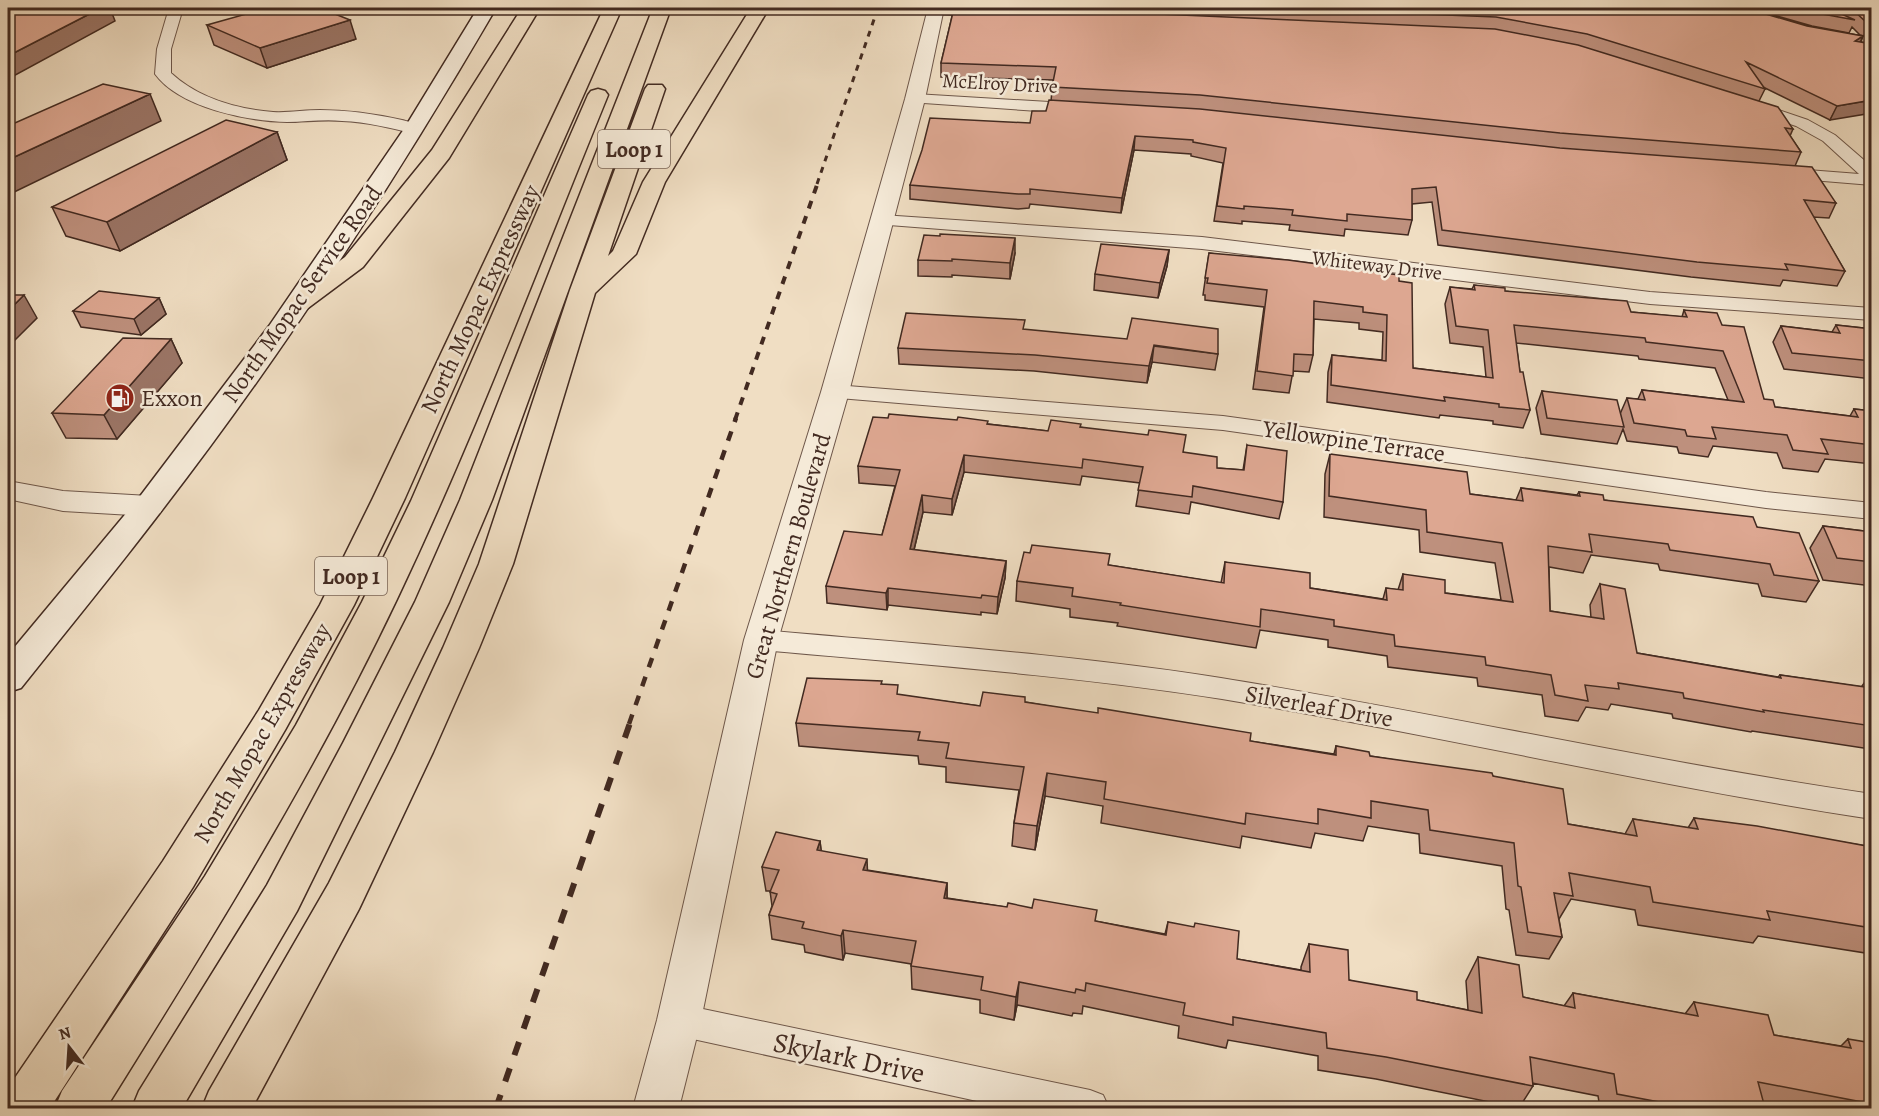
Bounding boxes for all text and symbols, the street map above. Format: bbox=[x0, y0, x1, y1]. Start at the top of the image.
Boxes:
street label: McElroy Drive bbox=[941, 67, 1059, 100]
road number: Loop 1 bbox=[598, 130, 670, 168]
street label: North Mopac Service Road bbox=[215, 179, 390, 409]
street label: North Mopac Expressway bbox=[413, 179, 547, 419]
street label: Whiteway Drive bbox=[1309, 244, 1444, 287]
fuel station icon: Exxon bbox=[104, 382, 136, 414]
place label: Exxon bbox=[141, 382, 203, 414]
street label: Yellowpine Terrace bbox=[1260, 412, 1447, 470]
street label: Great Northern Boulevard bbox=[738, 429, 838, 683]
road number: Loop 1 bbox=[315, 557, 387, 595]
street label: North Mopac Expressway bbox=[186, 617, 338, 849]
street label: Silverleaf Drive bbox=[1243, 677, 1395, 735]
north arrow bbox=[39, 1017, 99, 1077]
text: N bbox=[56, 1021, 74, 1046]
street label: Skylark Drive bbox=[770, 1023, 928, 1093]

